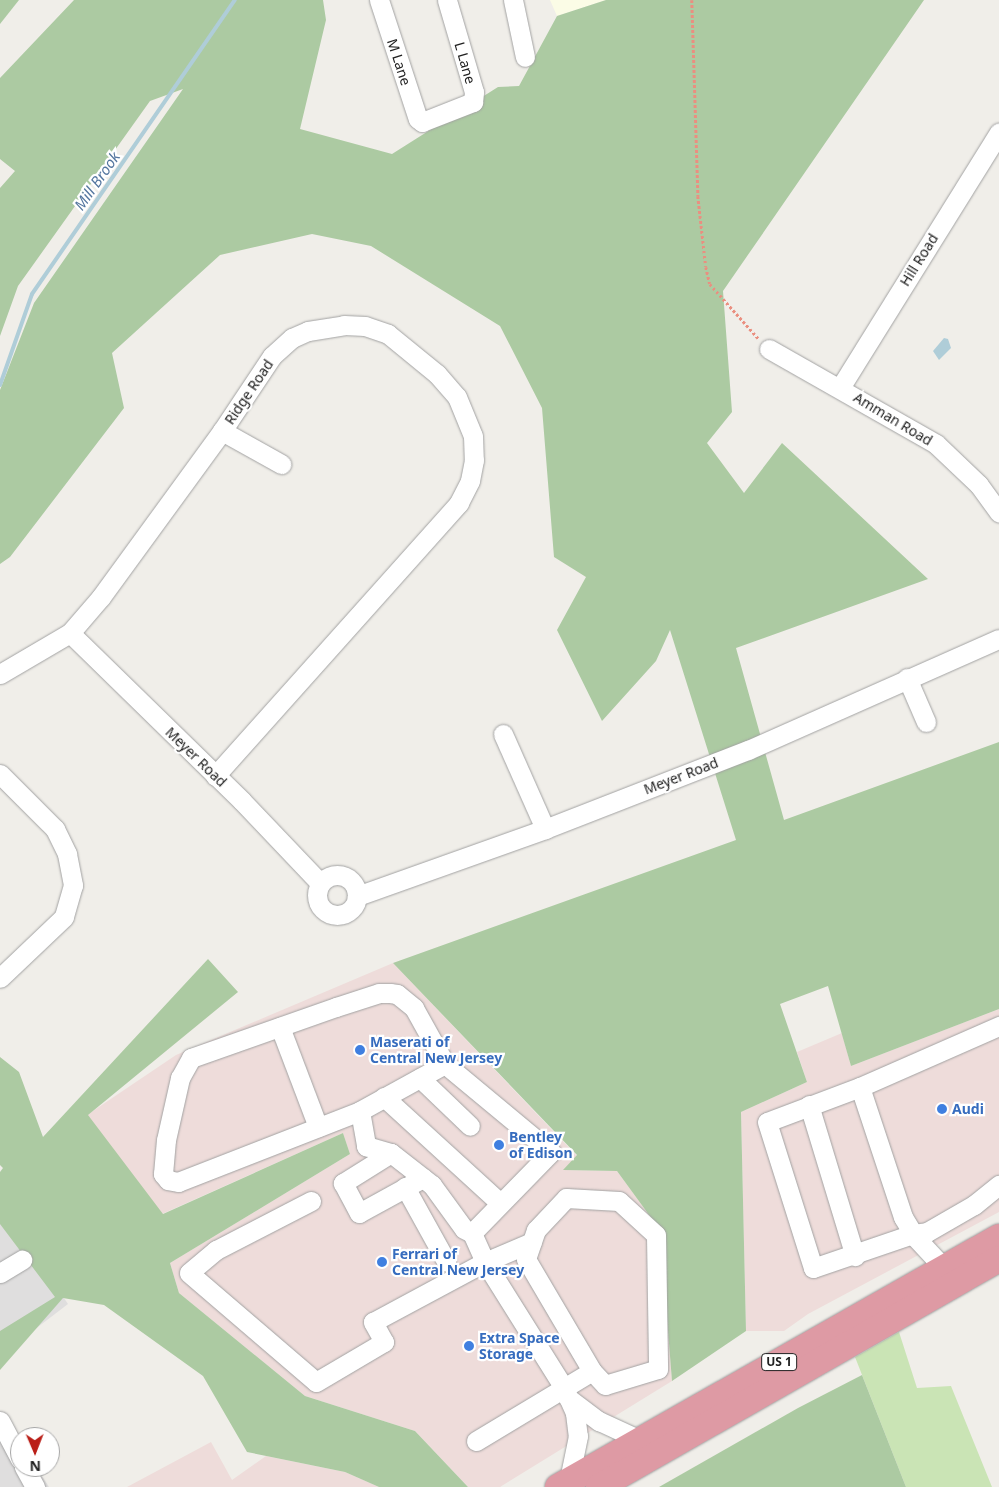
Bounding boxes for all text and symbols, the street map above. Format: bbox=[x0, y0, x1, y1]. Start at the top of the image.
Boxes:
street label: M Lane bbox=[384, 37, 414, 87]
street label: L Lane bbox=[451, 40, 479, 86]
water label: Mill Brook bbox=[70, 148, 124, 214]
street label: Hill Road bbox=[896, 231, 942, 289]
street label: Ridge Road bbox=[221, 356, 277, 428]
street label: Amman Road bbox=[851, 389, 935, 449]
street label: Meyer Road bbox=[162, 724, 230, 790]
street label: Meyer Road bbox=[641, 754, 721, 798]
place label: Maserati of Central New Jersey bbox=[370, 1034, 502, 1066]
marker: Maserati of Central New Jersey bbox=[354, 1044, 366, 1056]
place label: Audi bbox=[952, 1101, 984, 1117]
marker: Audi bbox=[936, 1103, 948, 1115]
place label: Bentley of Edison bbox=[509, 1129, 573, 1162]
marker: Bentley of Edison bbox=[493, 1139, 505, 1151]
place label: Ferrari of Central New Jersey bbox=[392, 1246, 524, 1278]
marker: Ferrari of Central New Jersey bbox=[376, 1256, 388, 1268]
place label: Extra Space Storage bbox=[479, 1330, 560, 1362]
marker: Extra Space Storage bbox=[463, 1340, 475, 1352]
road number: US 1 bbox=[760, 1352, 798, 1371]
north arrow bbox=[10, 1427, 60, 1477]
text: N bbox=[29, 1457, 41, 1476]

